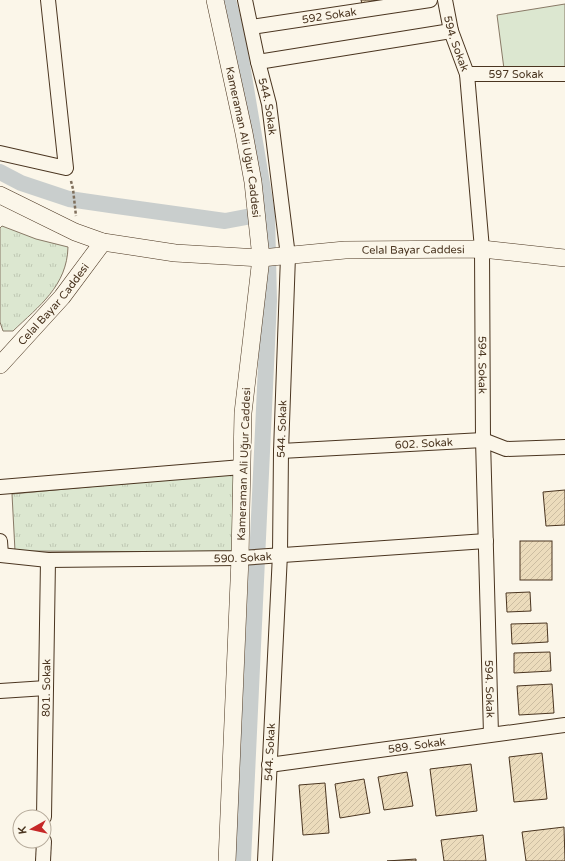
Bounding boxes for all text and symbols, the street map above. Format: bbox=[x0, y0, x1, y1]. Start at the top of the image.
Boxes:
street label: 592 Sokak bbox=[301, 5, 357, 26]
street label: 594. Sokak bbox=[442, 14, 472, 73]
street label: Kameraman Ali Uğur Caddesi bbox=[223, 65, 263, 218]
street label: 597 Sokak bbox=[488, 68, 544, 81]
street label: 544. Sokak bbox=[256, 76, 279, 136]
street label: Celal Bayar Caddesi bbox=[362, 243, 465, 256]
street label: Celal Bayar Caddesi bbox=[15, 261, 91, 348]
street label: 594. Sokak bbox=[476, 336, 489, 394]
street label: Kameraman Ali Uğur Caddesi bbox=[235, 387, 253, 541]
street label: 544. Sokak bbox=[274, 400, 290, 458]
street label: 602. Sokak bbox=[394, 435, 453, 451]
street label: 590. Sokak bbox=[214, 549, 272, 565]
street label: 801. Sokak bbox=[39, 659, 53, 717]
street label: 594. Sokak bbox=[482, 660, 497, 718]
street label: 544. Sokak bbox=[262, 723, 278, 781]
street label: 589. Sokak bbox=[387, 735, 446, 755]
north arrow bbox=[12, 809, 52, 849]
text: K bbox=[16, 825, 30, 835]

